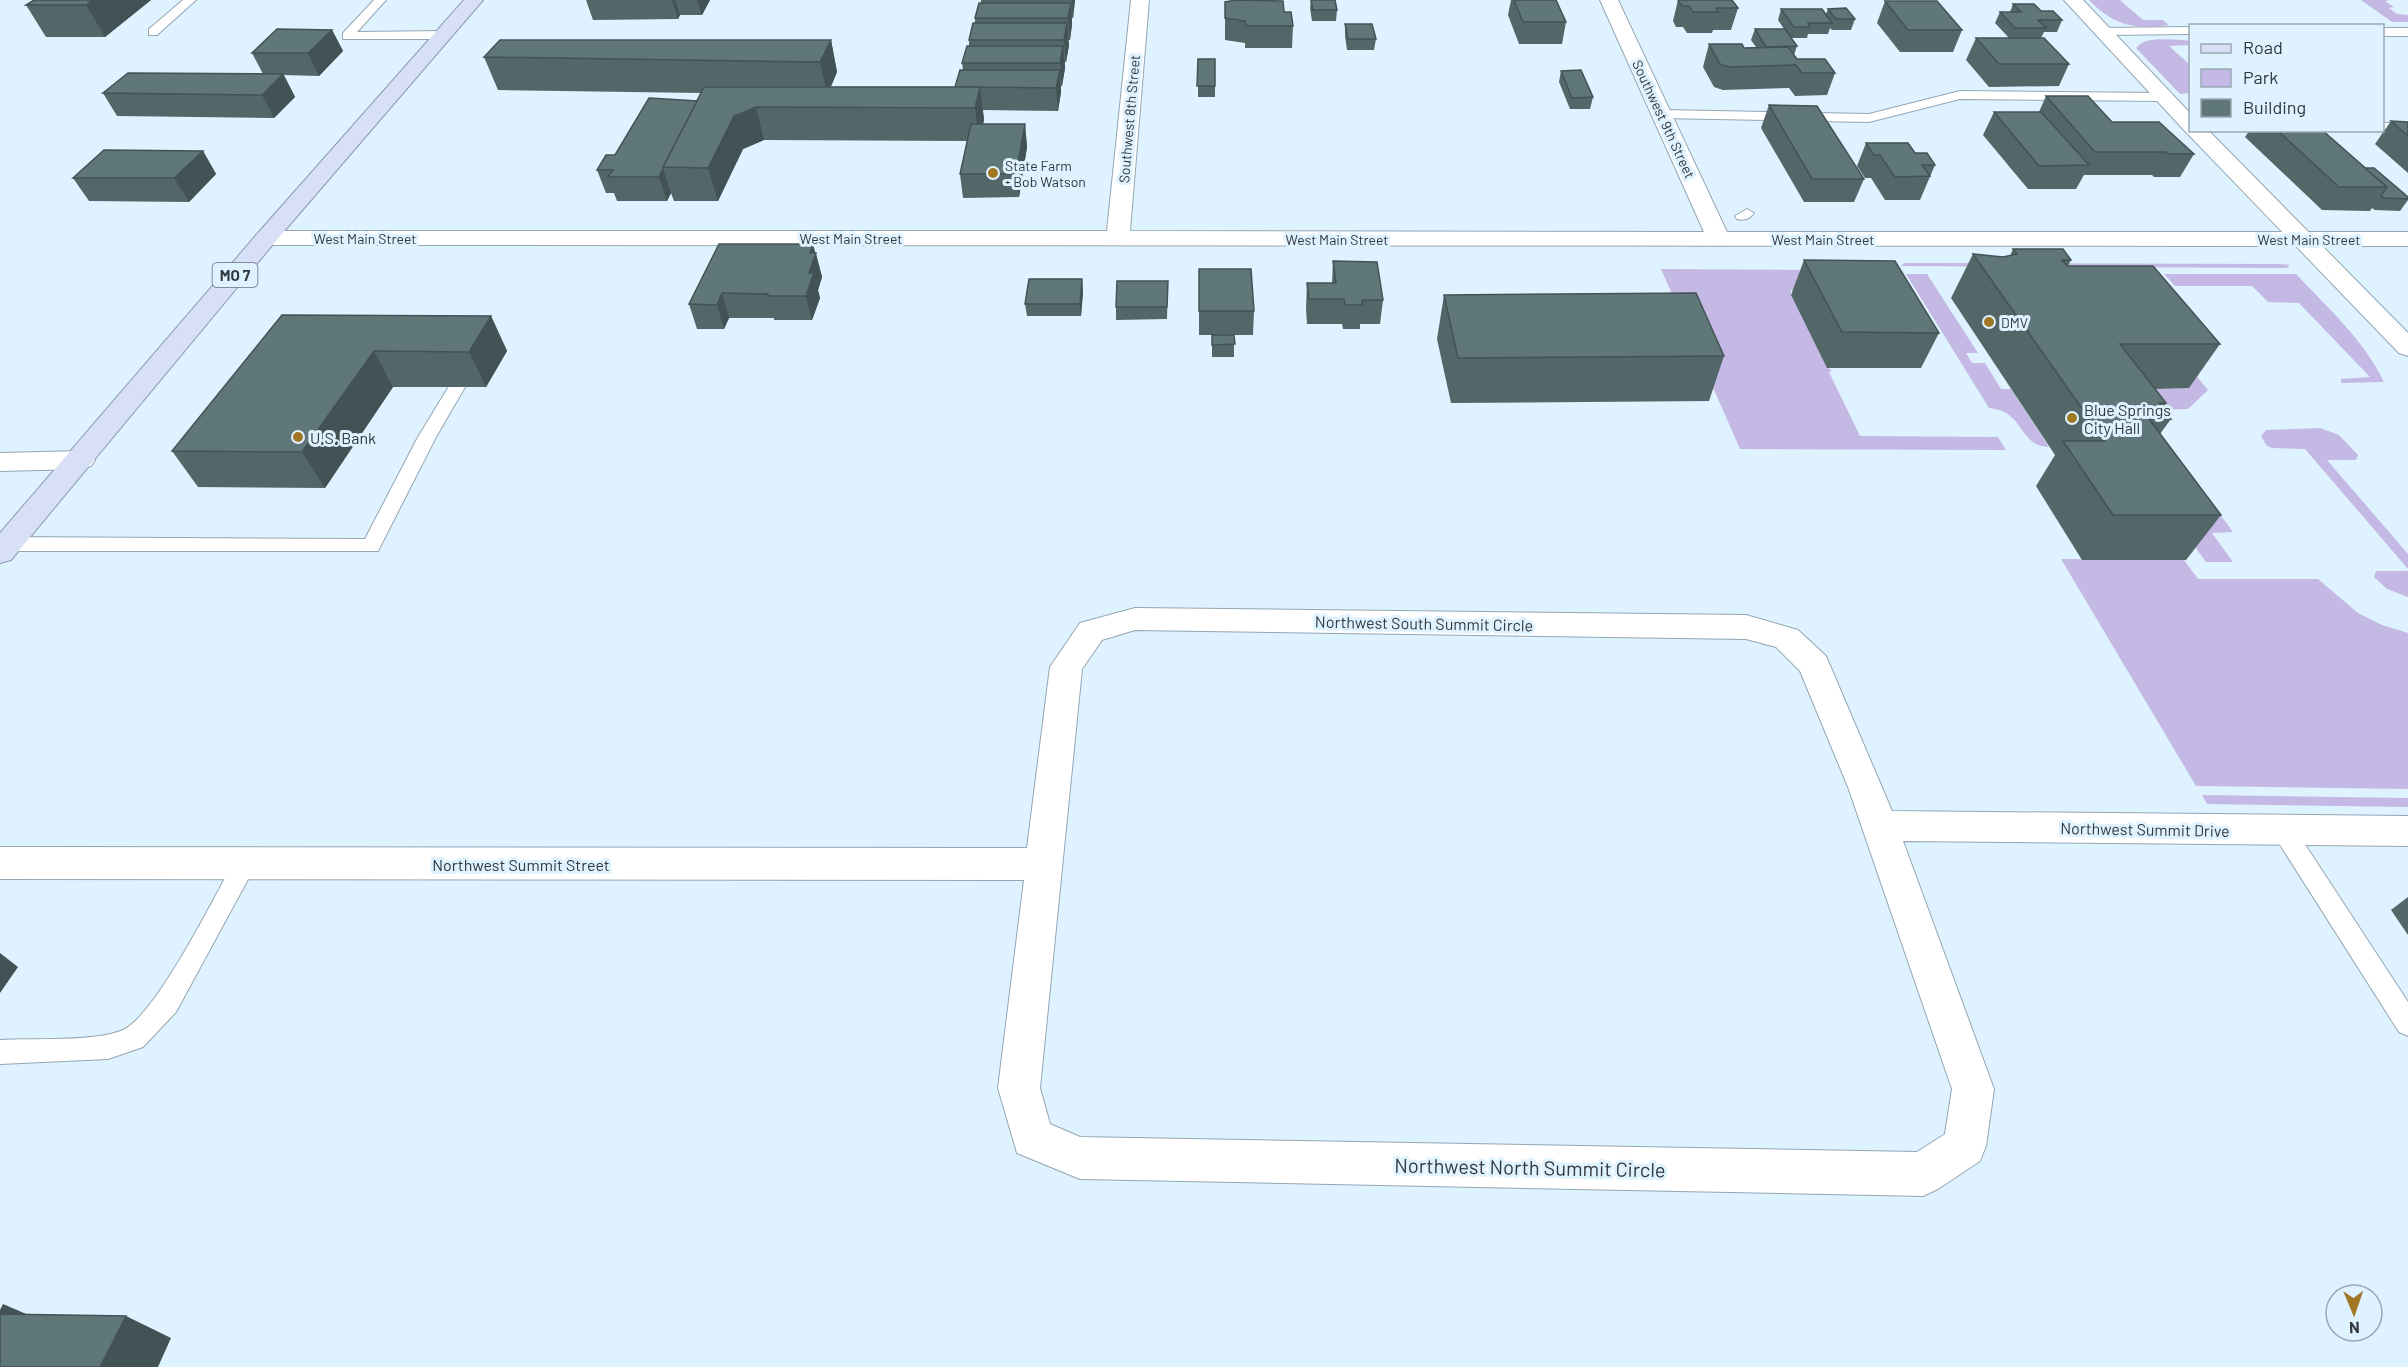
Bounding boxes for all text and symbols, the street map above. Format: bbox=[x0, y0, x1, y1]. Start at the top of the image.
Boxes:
legend bbox=[2189, 24, 2384, 132]
text: Road bbox=[2243, 36, 2283, 58]
street label: Southwest 8th Street bbox=[1115, 54, 1143, 184]
street label: Southwest 9th Street bbox=[1629, 57, 1699, 181]
text: Park bbox=[2243, 66, 2278, 88]
text: Building bbox=[2243, 96, 2306, 118]
place label: State Farm - Bob Watson bbox=[1005, 157, 1086, 190]
marker: State Farm - Bob Watson bbox=[986, 166, 1000, 180]
street label: West Main Street bbox=[314, 230, 416, 247]
street label: West Main Street bbox=[800, 230, 902, 247]
street label: West Main Street bbox=[1286, 231, 1388, 248]
street label: West Main Street bbox=[1772, 231, 1874, 248]
street label: West Main Street bbox=[2258, 231, 2360, 248]
road number: MO 7 bbox=[212, 263, 258, 287]
place label: DMV bbox=[2001, 314, 2028, 331]
marker: DMV bbox=[1982, 315, 1996, 329]
place label: Blue Springs City Hall bbox=[2084, 400, 2171, 437]
marker: Blue Springs City Hall bbox=[2065, 411, 2079, 425]
place label: U.S. Bank bbox=[310, 428, 376, 447]
marker: U.S. Bank bbox=[291, 430, 305, 444]
street label: Northwest South Summit Circle bbox=[1315, 612, 1533, 634]
street label: Northwest Summit Drive bbox=[2060, 818, 2230, 840]
street label: Northwest Summit Street bbox=[432, 855, 610, 874]
street label: Northwest North Summit Circle bbox=[1394, 1153, 1666, 1181]
north arrow bbox=[2324, 1283, 2384, 1343]
text: N bbox=[2349, 1319, 2360, 1338]

